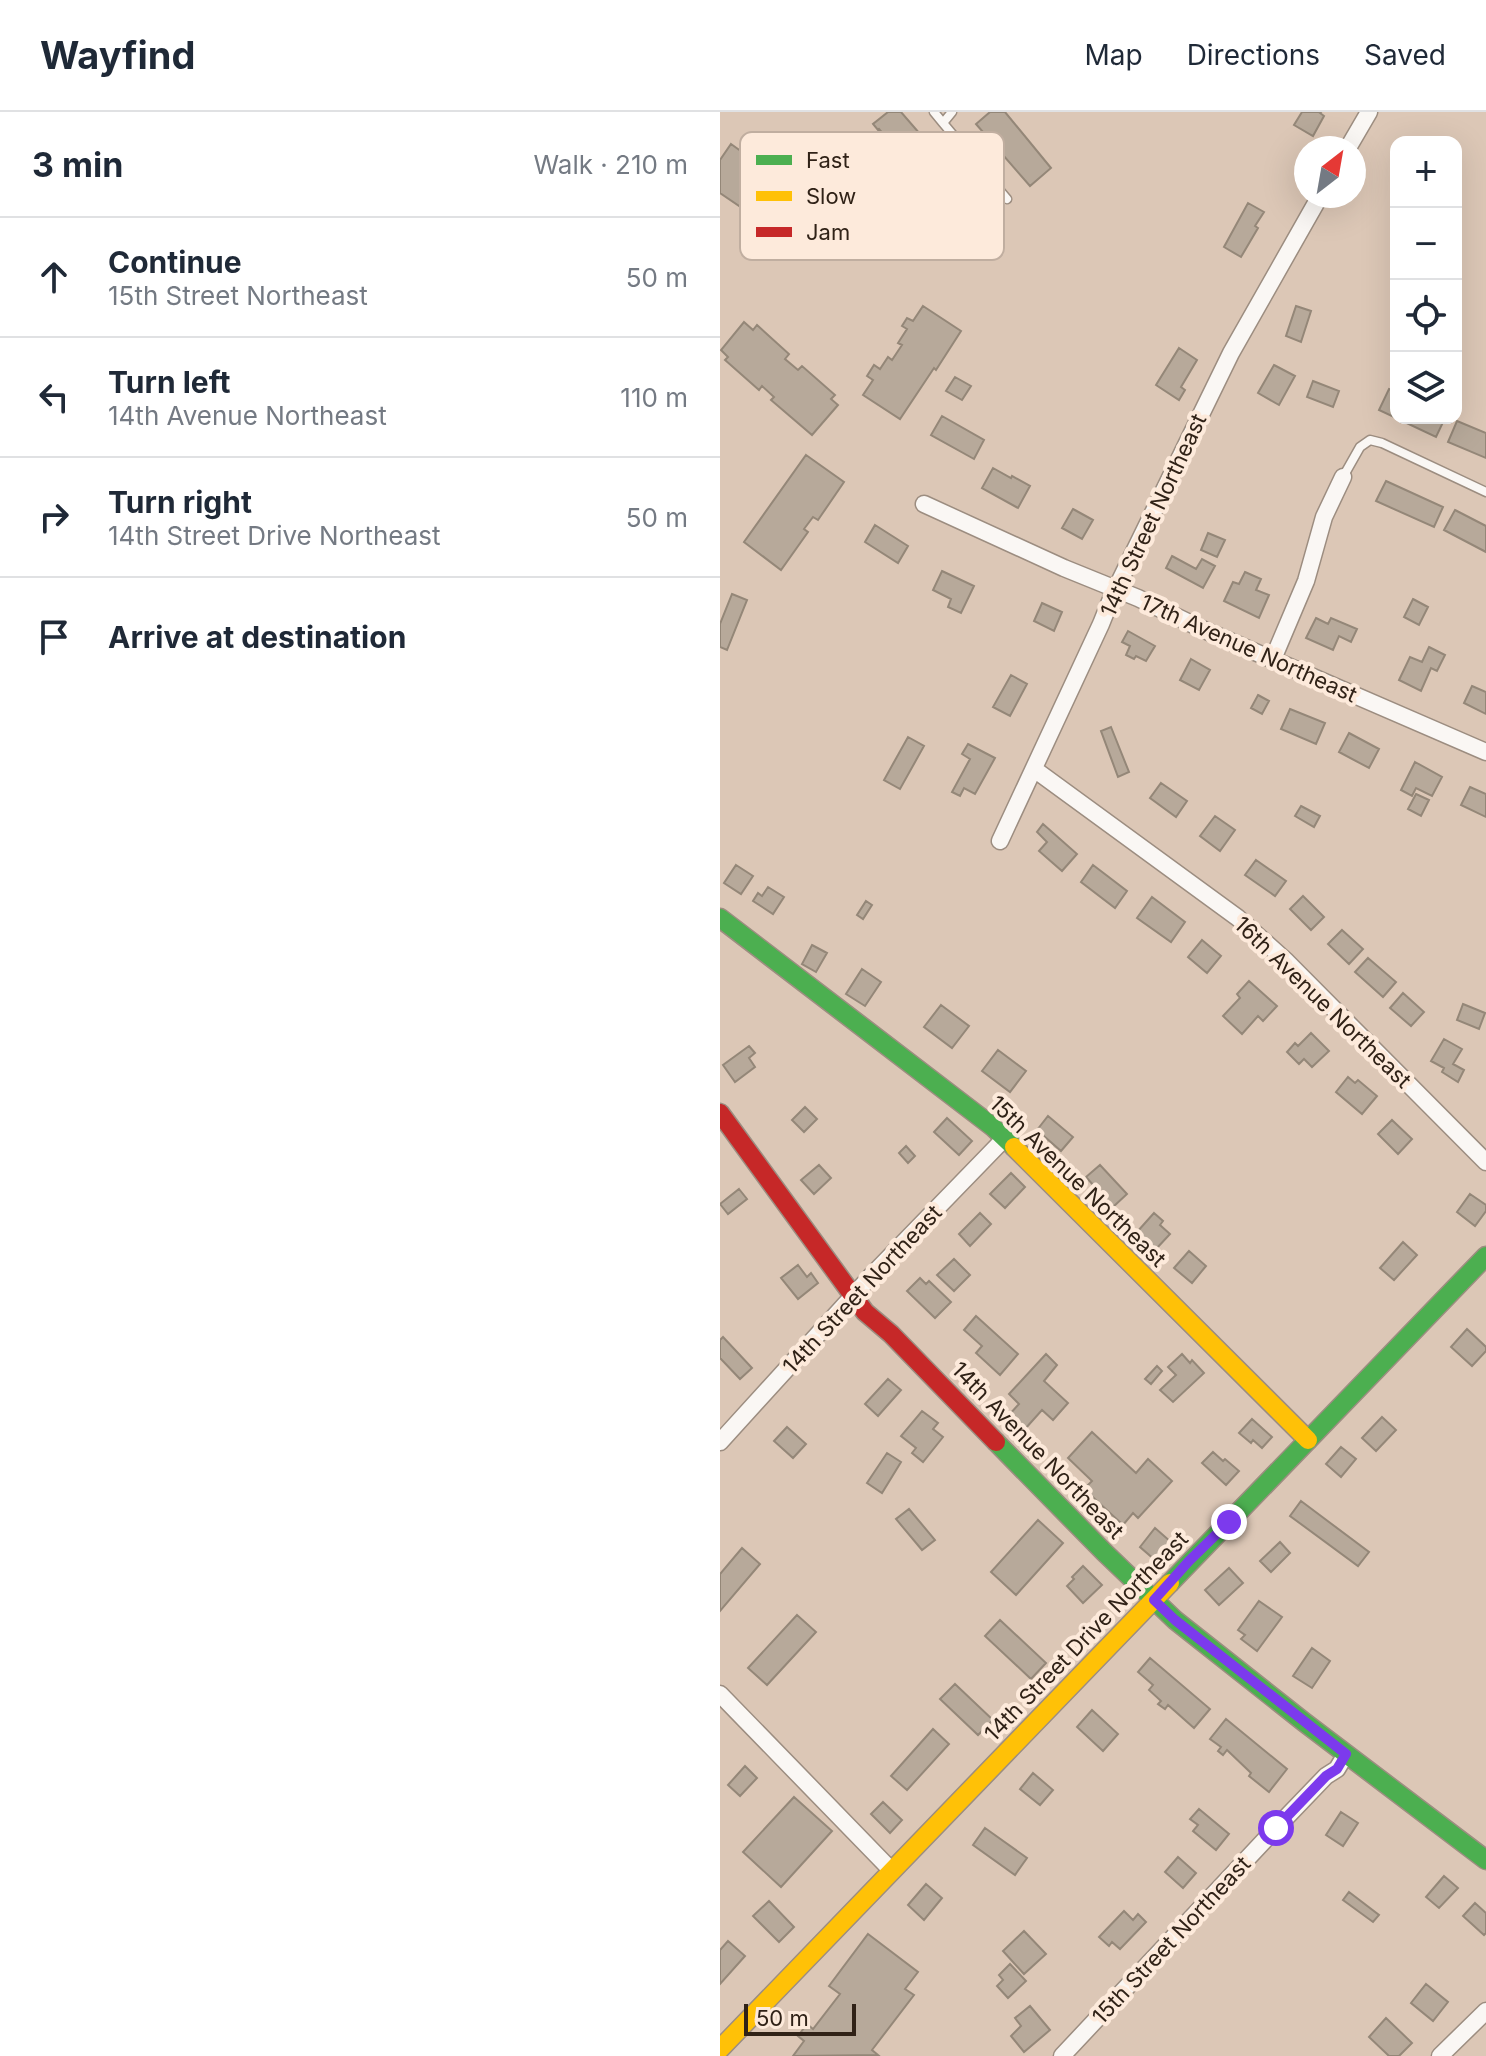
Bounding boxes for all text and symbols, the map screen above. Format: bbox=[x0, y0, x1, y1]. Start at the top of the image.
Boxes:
text: Wayfind bbox=[40, 32, 195, 78]
text: Map bbox=[1084, 38, 1143, 72]
text: Directions bbox=[1187, 38, 1320, 72]
text: Saved bbox=[1364, 38, 1446, 72]
legend bbox=[740, 132, 1004, 260]
north arrow bbox=[1294, 136, 1366, 208]
map controls bbox=[1390, 136, 1462, 424]
button: + bbox=[1390, 136, 1462, 208]
text: 3 min bbox=[32, 144, 123, 185]
text: Fast bbox=[806, 147, 850, 173]
text: Walk · 210 m bbox=[533, 149, 688, 180]
text: Slow bbox=[806, 183, 856, 209]
button: − bbox=[1390, 208, 1462, 280]
text: Jam bbox=[806, 219, 850, 245]
text: Continue bbox=[108, 244, 242, 280]
icon: ahead bbox=[32, 255, 76, 299]
text: 50 m bbox=[626, 262, 688, 293]
text: 15th Street Northeast bbox=[108, 280, 368, 311]
button: locate bbox=[1390, 280, 1462, 352]
button: layers bbox=[1390, 352, 1462, 424]
text: Turn left bbox=[108, 364, 230, 400]
icon: left bbox=[32, 375, 76, 419]
text: 110 m bbox=[620, 382, 688, 413]
text: 14th Avenue Northeast bbox=[108, 400, 387, 431]
street label: 14th Street Northeast bbox=[1095, 410, 1211, 620]
text: Turn right bbox=[108, 484, 252, 520]
icon: right bbox=[32, 495, 76, 539]
text: 50 m bbox=[626, 502, 688, 533]
text: 14th Street Drive Northeast bbox=[108, 520, 441, 551]
street label: 17th Avenue Northeast bbox=[1137, 589, 1361, 707]
icon: arrive bbox=[32, 615, 76, 659]
text: Arrive at destination bbox=[108, 619, 406, 655]
street label: 16th Avenue Northeast bbox=[1229, 911, 1417, 1093]
street label: 15th Avenue Northeast bbox=[984, 1090, 1172, 1272]
street label: 14th Street Northeast bbox=[777, 1199, 947, 1379]
street label: 14th Avenue Northeast bbox=[947, 1356, 1129, 1544]
route end bbox=[1211, 1504, 1247, 1540]
street label: 14th Street Drive Northeast bbox=[979, 1526, 1193, 1746]
route start bbox=[1258, 1810, 1294, 1846]
street label: 15th Street Northeast bbox=[1087, 1851, 1255, 2029]
scale bar bbox=[744, 2000, 856, 2036]
text: 50 m bbox=[756, 2005, 809, 2031]

